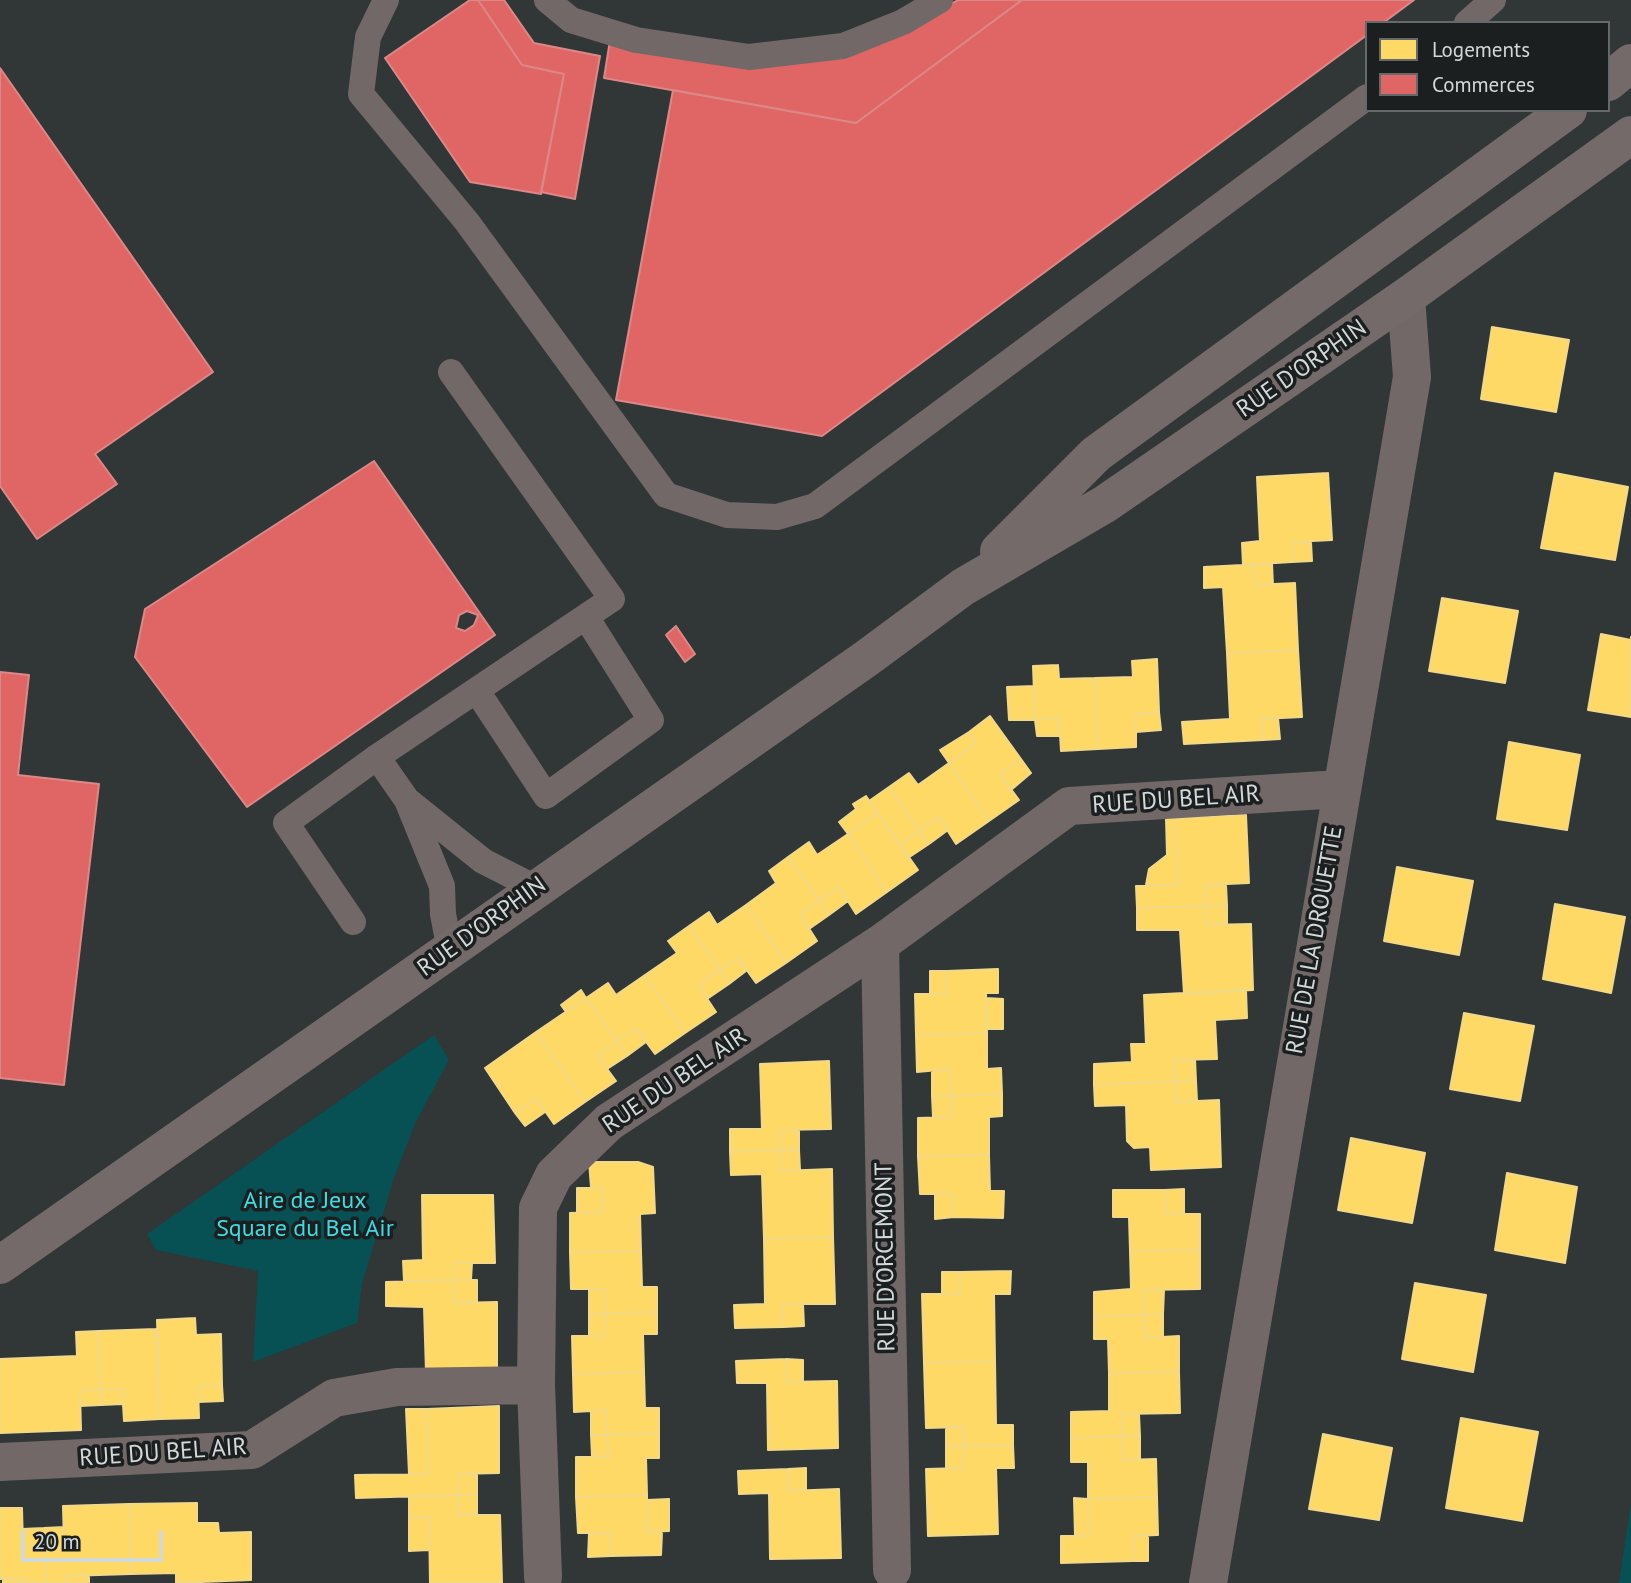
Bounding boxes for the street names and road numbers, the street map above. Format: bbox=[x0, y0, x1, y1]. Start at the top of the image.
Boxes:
street label: RUE D'ORPHIN bbox=[1232, 314, 1372, 424]
street label: RUE DU BEL AIR bbox=[1091, 780, 1261, 820]
street label: RUE DE LA DROUETTE bbox=[1281, 824, 1349, 1056]
street label: RUE D'ORPHIN bbox=[412, 871, 552, 983]
street label: RUE DU BEL AIR bbox=[597, 1022, 753, 1140]
street label: RUE D'ORCEMONT bbox=[870, 1162, 902, 1352]
street label: RUE DU BEL AIR bbox=[78, 1433, 248, 1473]

